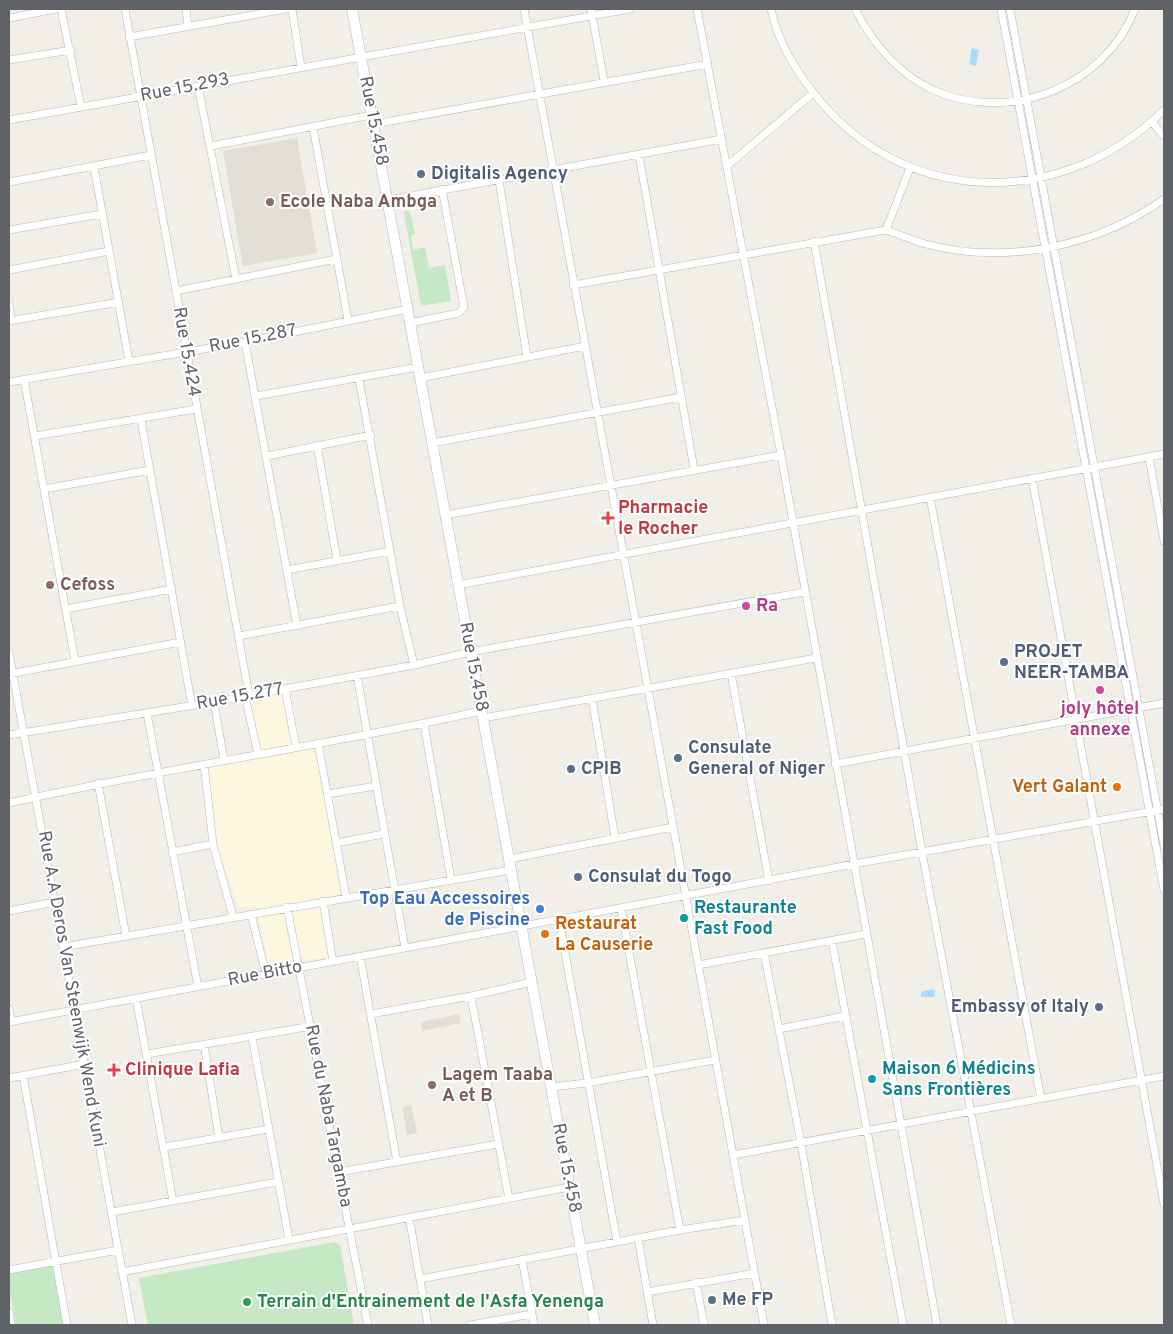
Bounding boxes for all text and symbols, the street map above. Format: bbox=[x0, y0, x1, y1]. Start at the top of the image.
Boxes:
street label: Rue 15.293 bbox=[139, 68, 231, 108]
street label: Rue 15.458 bbox=[353, 74, 393, 168]
place label: Digitalis Agency bbox=[431, 163, 568, 186]
marker: Digitalis Agency bbox=[415, 168, 427, 180]
place label: Ecole Naba Ambga bbox=[280, 191, 437, 214]
marker: Ecole Naba Ambga bbox=[264, 196, 276, 208]
street label: Rue 15.424 bbox=[167, 305, 205, 399]
street label: Rue 15.287 bbox=[207, 319, 299, 359]
place label: Pharmacie le Rocher bbox=[618, 497, 708, 541]
marker: Pharmacie le Rocher bbox=[602, 512, 614, 524]
place label: Cefoss bbox=[60, 574, 115, 597]
marker: Cefoss bbox=[44, 579, 56, 591]
place label: Ra bbox=[756, 595, 778, 618]
marker: Ra bbox=[740, 600, 752, 612]
street label: Rue 15.458 bbox=[453, 620, 493, 714]
place label: PROJET NEER-TAMBA bbox=[1014, 641, 1129, 685]
marker: PROJET NEER-TAMBA bbox=[998, 656, 1010, 668]
street label: Rue 15.277 bbox=[195, 678, 285, 716]
marker: joly hôtel annexe bbox=[1094, 684, 1106, 696]
place label: joly hôtel annexe bbox=[1059, 698, 1139, 742]
place label: Consulate General of Niger bbox=[688, 737, 826, 781]
marker: Consulate General of Niger bbox=[672, 752, 684, 764]
place label: CPIB bbox=[581, 758, 622, 781]
marker: CPIB bbox=[565, 763, 577, 775]
place label: Vert Galant bbox=[1012, 776, 1107, 799]
marker: Vert Galant bbox=[1111, 781, 1123, 793]
street label: Rue A.A Deros Van Steenwijk Wend Kuni bbox=[32, 829, 110, 1149]
place label: Consulat du Togo bbox=[588, 866, 732, 889]
marker: Consulat du Togo bbox=[572, 871, 584, 883]
place label: Top Eau Accessoires de Piscine bbox=[360, 888, 530, 932]
place label: Restaurante Fast Food bbox=[694, 897, 797, 941]
marker: Top Eau Accessoires de Piscine bbox=[534, 903, 546, 915]
marker: Restaurante Fast Food bbox=[678, 912, 690, 924]
place label: Restaurat La Causerie bbox=[555, 913, 653, 957]
marker: Restaurat La Causerie bbox=[539, 928, 551, 940]
street label: Rue Bitto bbox=[226, 956, 304, 992]
place label: Embassy of Italy bbox=[951, 996, 1089, 1019]
marker: Embassy of Italy bbox=[1093, 1001, 1105, 1013]
street label: Rue du Naba Targamba bbox=[299, 1023, 357, 1209]
place label: Maison 6 Médicins Sans Frontières bbox=[882, 1058, 1036, 1102]
place label: Clinique Lafia bbox=[125, 1059, 240, 1082]
marker: Clinique Lafia bbox=[107, 1063, 121, 1077]
place label: Lagem Taaba A et B bbox=[442, 1064, 553, 1108]
marker: Maison 6 Médicins Sans Frontières bbox=[866, 1073, 878, 1085]
marker: Lagem Taaba A et B bbox=[426, 1079, 438, 1091]
street label: Rue 15.458 bbox=[546, 1121, 586, 1215]
place label: Me FP bbox=[722, 1289, 773, 1312]
place label: Terrain d'Entrainement de l'Asfa Yenenga bbox=[257, 1291, 604, 1314]
marker: Me FP bbox=[706, 1294, 718, 1306]
marker: Terrain d'Entrainement de l'Asfa Yenenga bbox=[241, 1296, 253, 1308]

